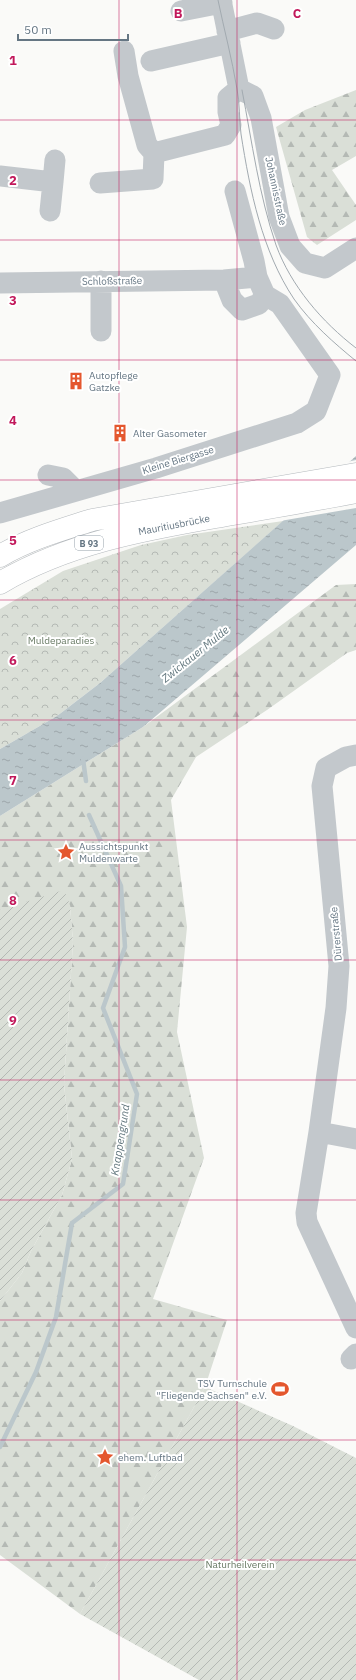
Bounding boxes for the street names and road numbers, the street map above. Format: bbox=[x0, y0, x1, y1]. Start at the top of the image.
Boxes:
street label: Johannisstraße bbox=[262, 156, 290, 227]
street label: Schloßstraße bbox=[82, 274, 143, 288]
street label: Kleine Biergasse bbox=[141, 443, 216, 477]
street label: Mauritiusbrücke bbox=[137, 512, 211, 538]
road number: B 93 bbox=[75, 536, 103, 550]
street label: Dürerstraße bbox=[327, 906, 345, 962]

